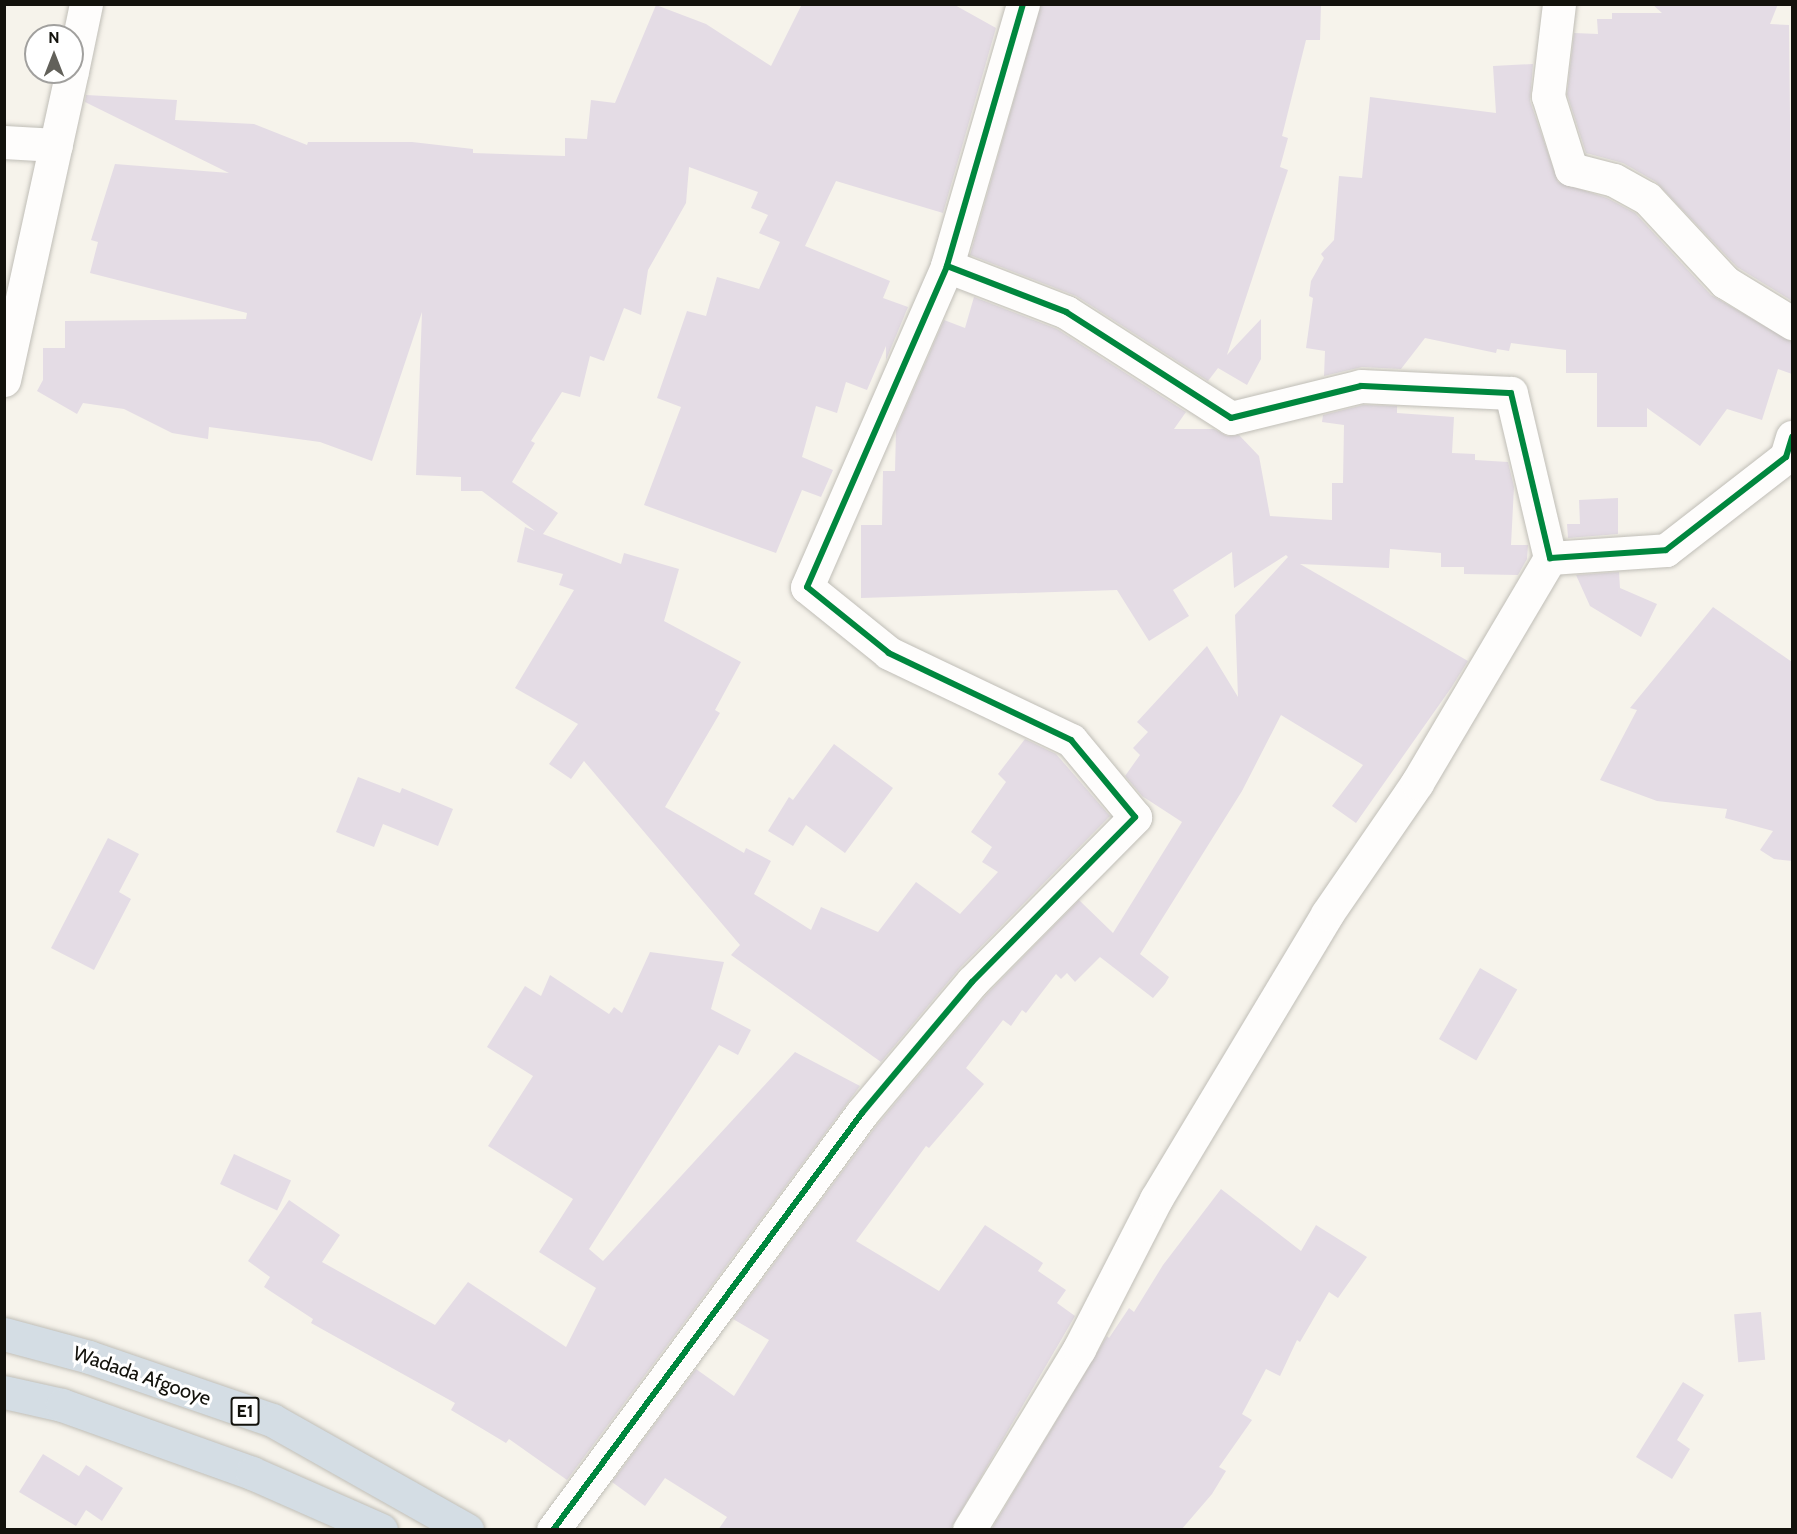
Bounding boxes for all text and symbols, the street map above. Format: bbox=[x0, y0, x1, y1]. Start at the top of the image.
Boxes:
north arrow bbox=[24, 24, 84, 84]
text: N bbox=[48, 28, 60, 47]
street label: Wadada Afgooye bbox=[70, 1341, 214, 1411]
road number: E1 bbox=[230, 1396, 260, 1426]

